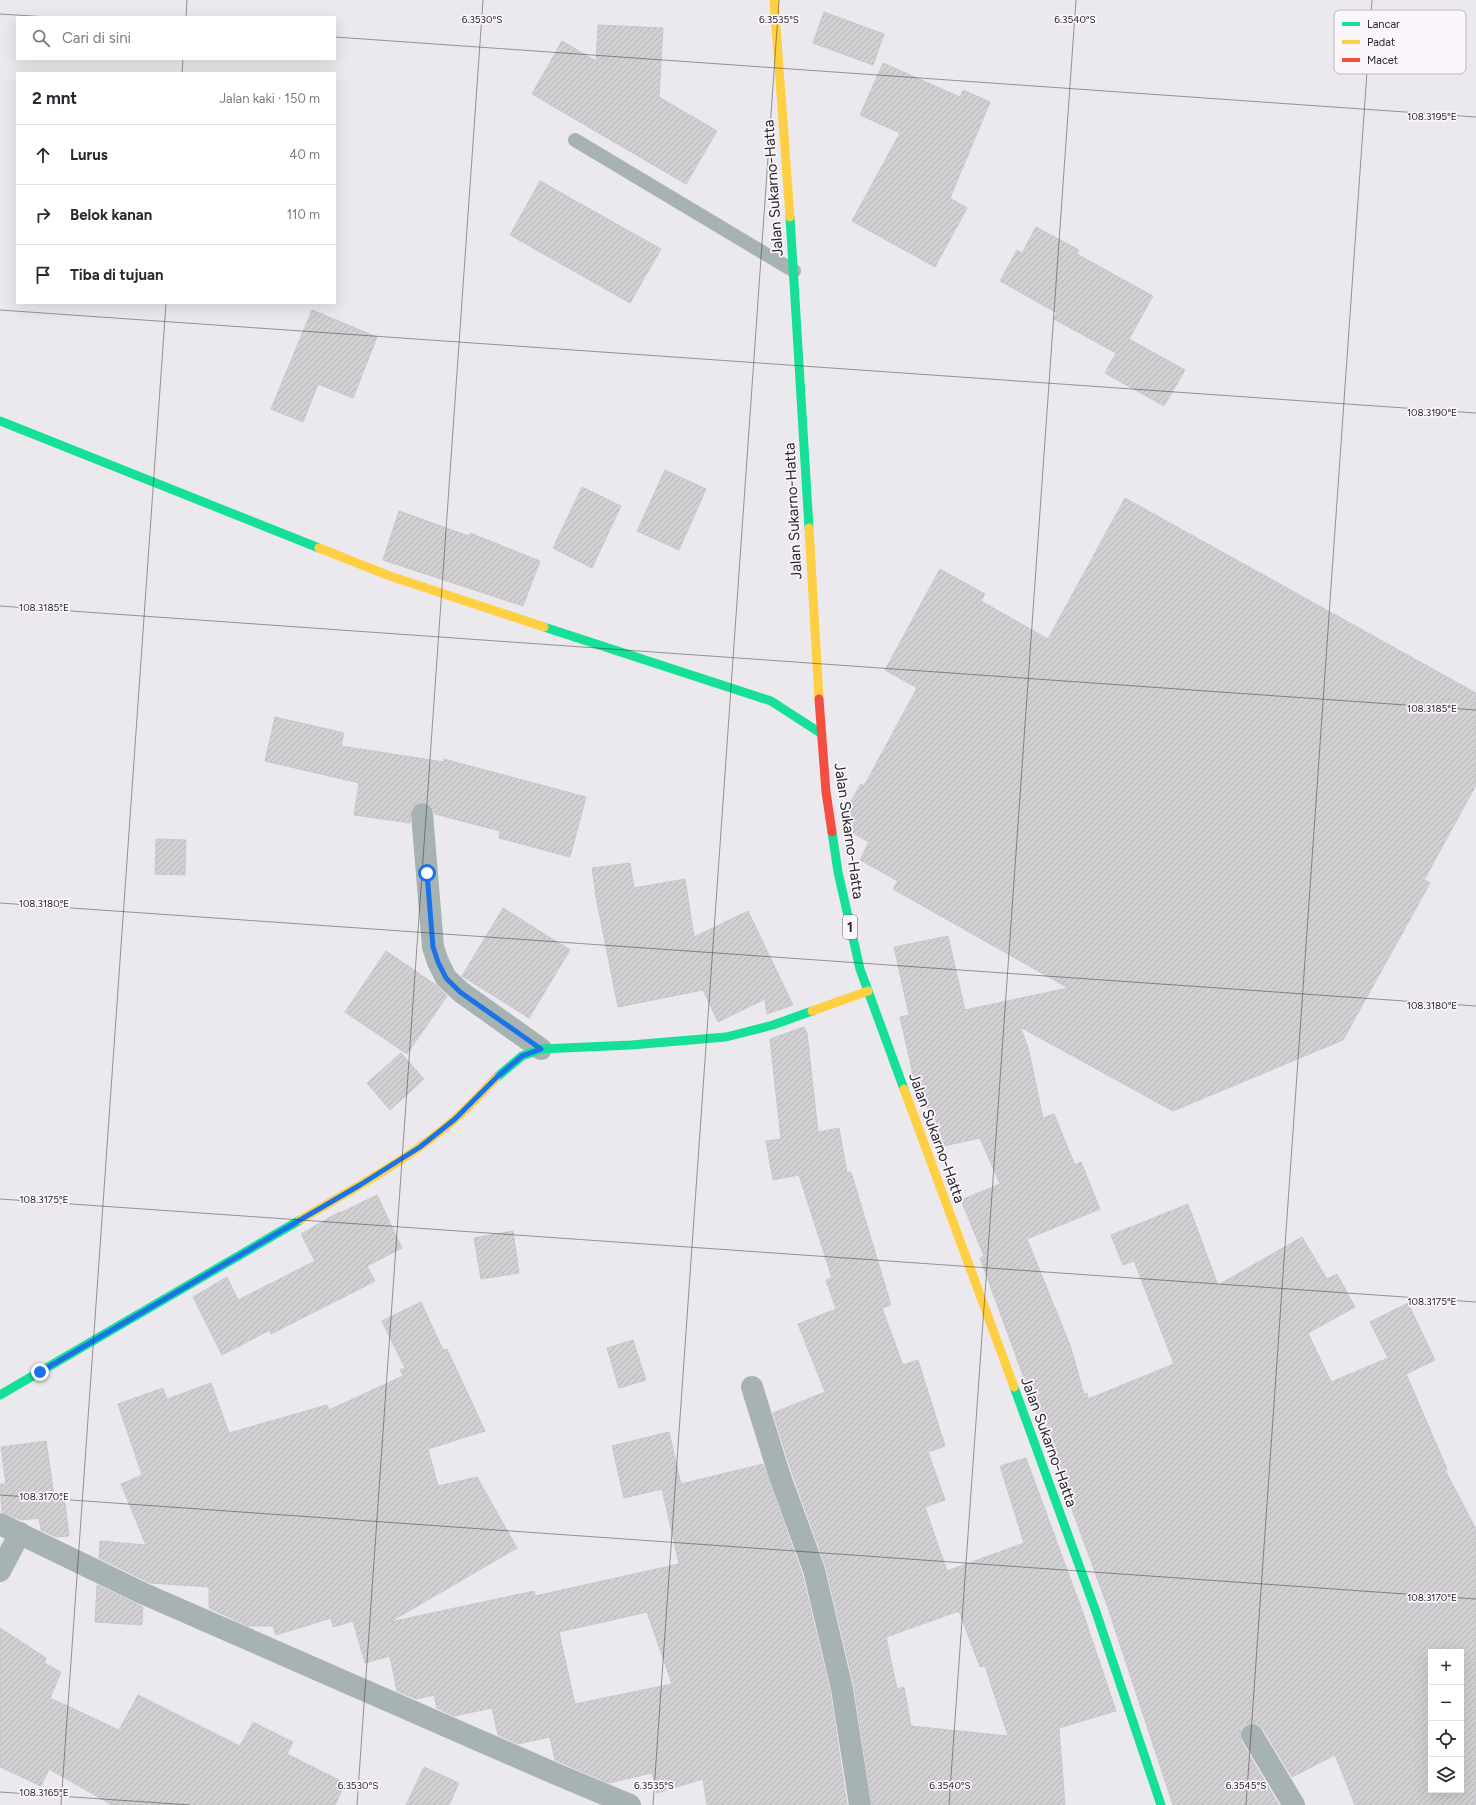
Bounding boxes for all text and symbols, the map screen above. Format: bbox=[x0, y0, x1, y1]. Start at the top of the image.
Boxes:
legend bbox=[1334, 10, 1466, 74]
text: 6.3530°S bbox=[462, 13, 502, 26]
text: 6.3535°S bbox=[759, 13, 799, 26]
text: 6.3540°S bbox=[1054, 13, 1096, 26]
search box bbox=[16, 16, 336, 60]
text: Lancar bbox=[1367, 18, 1400, 31]
icon: search bbox=[30, 27, 52, 49]
text: Cari di sini bbox=[62, 29, 131, 47]
text: Padat bbox=[1367, 36, 1395, 49]
text: Macet bbox=[1367, 54, 1398, 67]
text: 2 mnt bbox=[32, 88, 77, 108]
text: Jalan kaki · 150 m bbox=[219, 91, 320, 106]
text: 108.3195°E bbox=[1407, 110, 1457, 123]
street label: Jalan Sukarno-Hatta bbox=[759, 119, 787, 257]
icon: ahead bbox=[32, 144, 54, 166]
text: Lurus bbox=[70, 146, 108, 164]
text: 40 m bbox=[289, 147, 320, 162]
icon: right bbox=[32, 204, 54, 226]
text: Belok kanan bbox=[70, 206, 152, 224]
text: 110 m bbox=[287, 207, 320, 222]
icon: arrive bbox=[32, 264, 54, 286]
text: Tiba di tujuan bbox=[70, 266, 164, 284]
text: 108.3190°E bbox=[1407, 406, 1457, 419]
street label: Jalan Sukarno-Hatta bbox=[780, 442, 806, 580]
text: 108.3185°E bbox=[19, 601, 69, 614]
text: 108.3185°E bbox=[1407, 702, 1457, 715]
street label: Jalan Sukarno-Hatta bbox=[831, 762, 867, 900]
route start bbox=[418, 864, 436, 882]
text: 108.3180°E bbox=[19, 897, 69, 910]
road number: 1 bbox=[843, 915, 857, 939]
text: 108.3180°E bbox=[1407, 999, 1457, 1012]
street label: Jalan Sukarno-Hatta bbox=[905, 1071, 969, 1205]
text: 108.3175°E bbox=[19, 1193, 69, 1206]
text: 108.3175°E bbox=[1407, 1295, 1457, 1308]
route end bbox=[31, 1363, 49, 1381]
street label: Jalan Sukarno-Hatta bbox=[1017, 1375, 1081, 1509]
text: 108.3170°E bbox=[19, 1490, 69, 1503]
text: 108.3170°E bbox=[1407, 1591, 1457, 1604]
map controls bbox=[1428, 1649, 1464, 1793]
button: + bbox=[1428, 1649, 1464, 1685]
button: − bbox=[1428, 1685, 1464, 1721]
button: locate bbox=[1428, 1721, 1464, 1757]
button: layers bbox=[1428, 1757, 1464, 1793]
text: 6.3530°S bbox=[338, 1779, 378, 1792]
text: 6.3535°S bbox=[634, 1779, 674, 1792]
text: 6.3540°S bbox=[929, 1779, 971, 1792]
text: 6.3545°S bbox=[1226, 1779, 1266, 1792]
text: 108.3165°E bbox=[19, 1786, 69, 1799]

